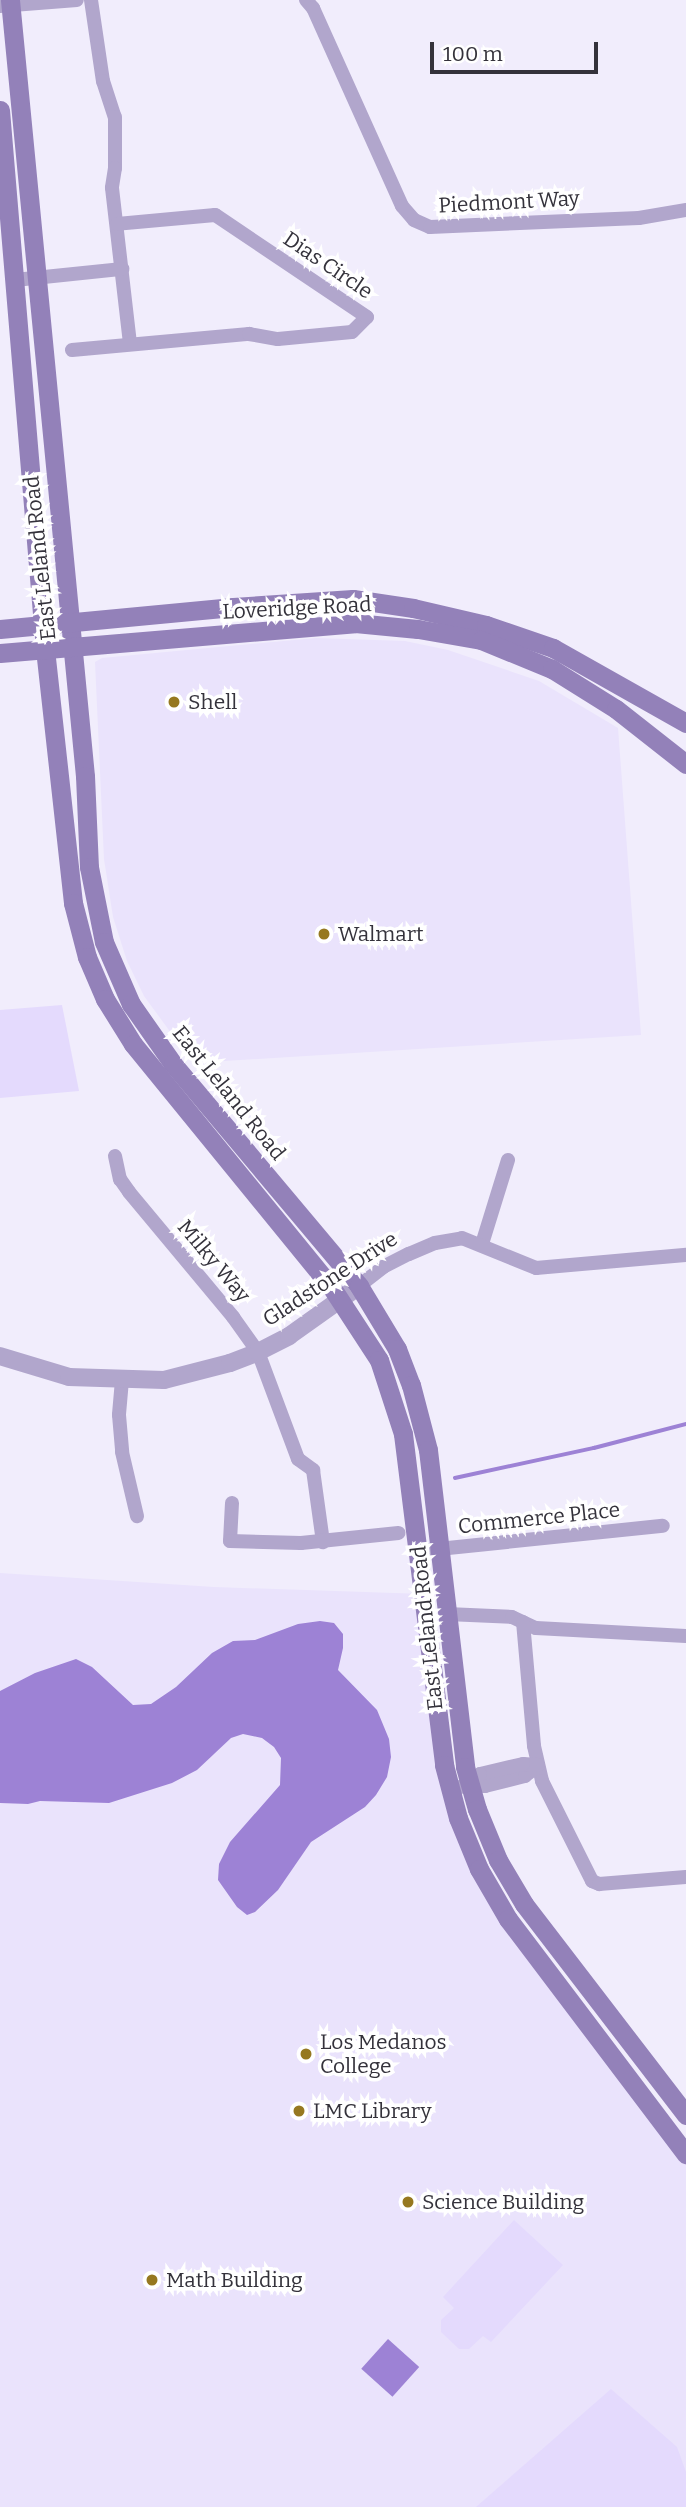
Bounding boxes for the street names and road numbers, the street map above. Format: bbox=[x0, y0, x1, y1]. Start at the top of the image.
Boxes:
street label: Piedmont Way bbox=[438, 186, 580, 218]
street label: Dias Circle bbox=[279, 226, 377, 304]
street label: East Leland Road bbox=[19, 474, 61, 642]
street label: Loveridge Road bbox=[222, 592, 372, 624]
street label: East Leland Road bbox=[167, 1021, 291, 1165]
street label: Milky Way bbox=[172, 1215, 256, 1307]
street label: Gladstone Drive bbox=[258, 1226, 402, 1332]
street label: Commerce Place bbox=[457, 1497, 621, 1539]
street label: East Leland Road bbox=[406, 1544, 448, 1712]

